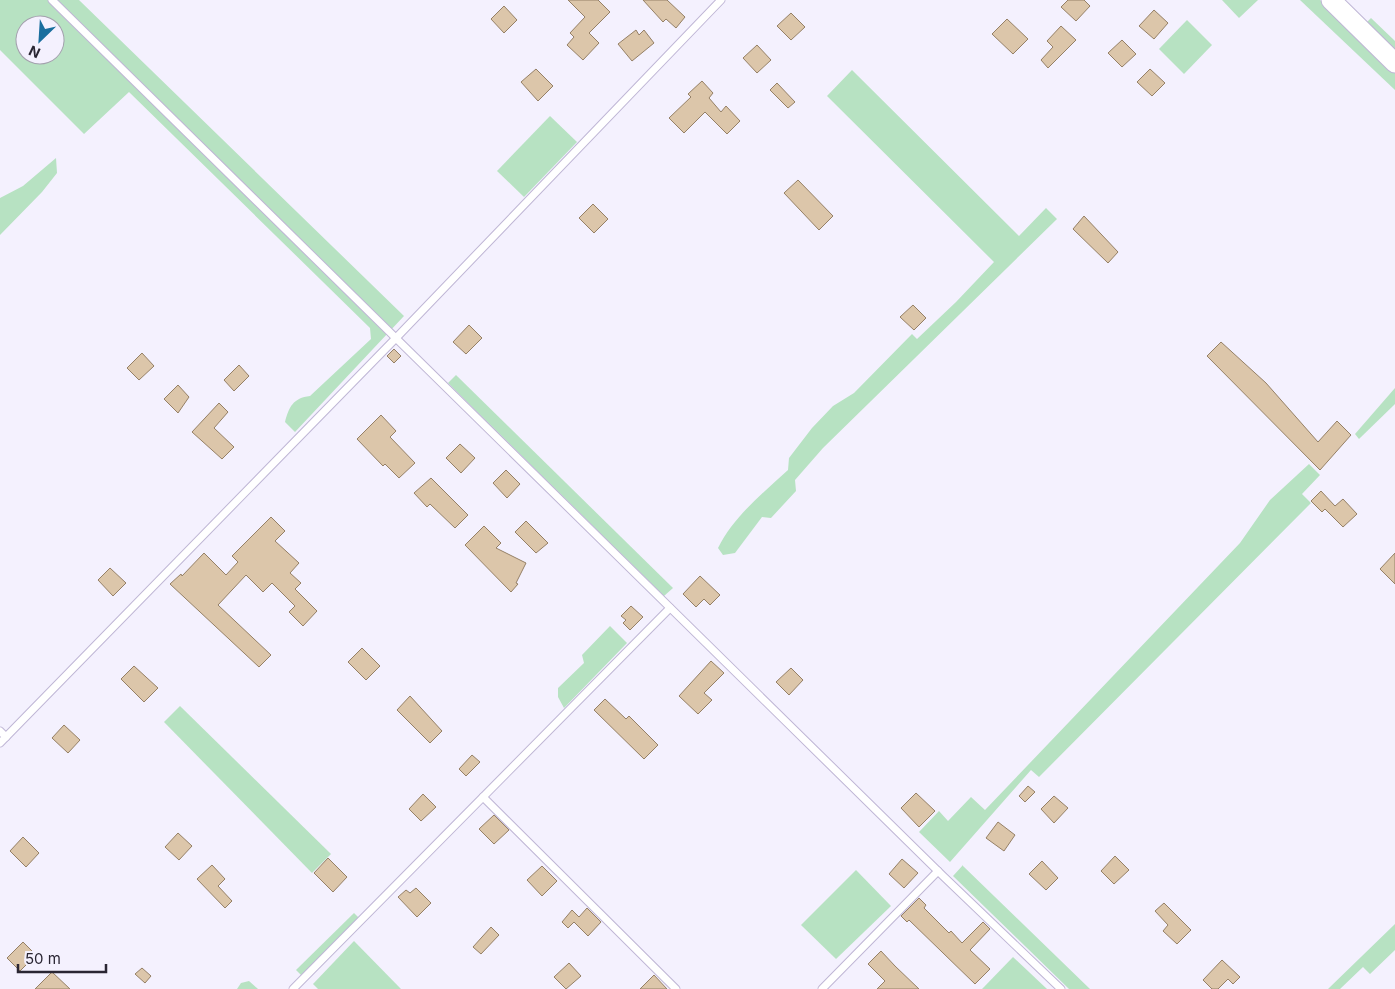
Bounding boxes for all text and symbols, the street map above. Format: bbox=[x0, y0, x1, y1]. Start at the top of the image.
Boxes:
north arrow bbox=[15, 15, 65, 65]
text: N bbox=[26, 42, 43, 62]
scale bar bbox=[18, 942, 105, 974]
text: 50 m bbox=[25, 949, 61, 968]

